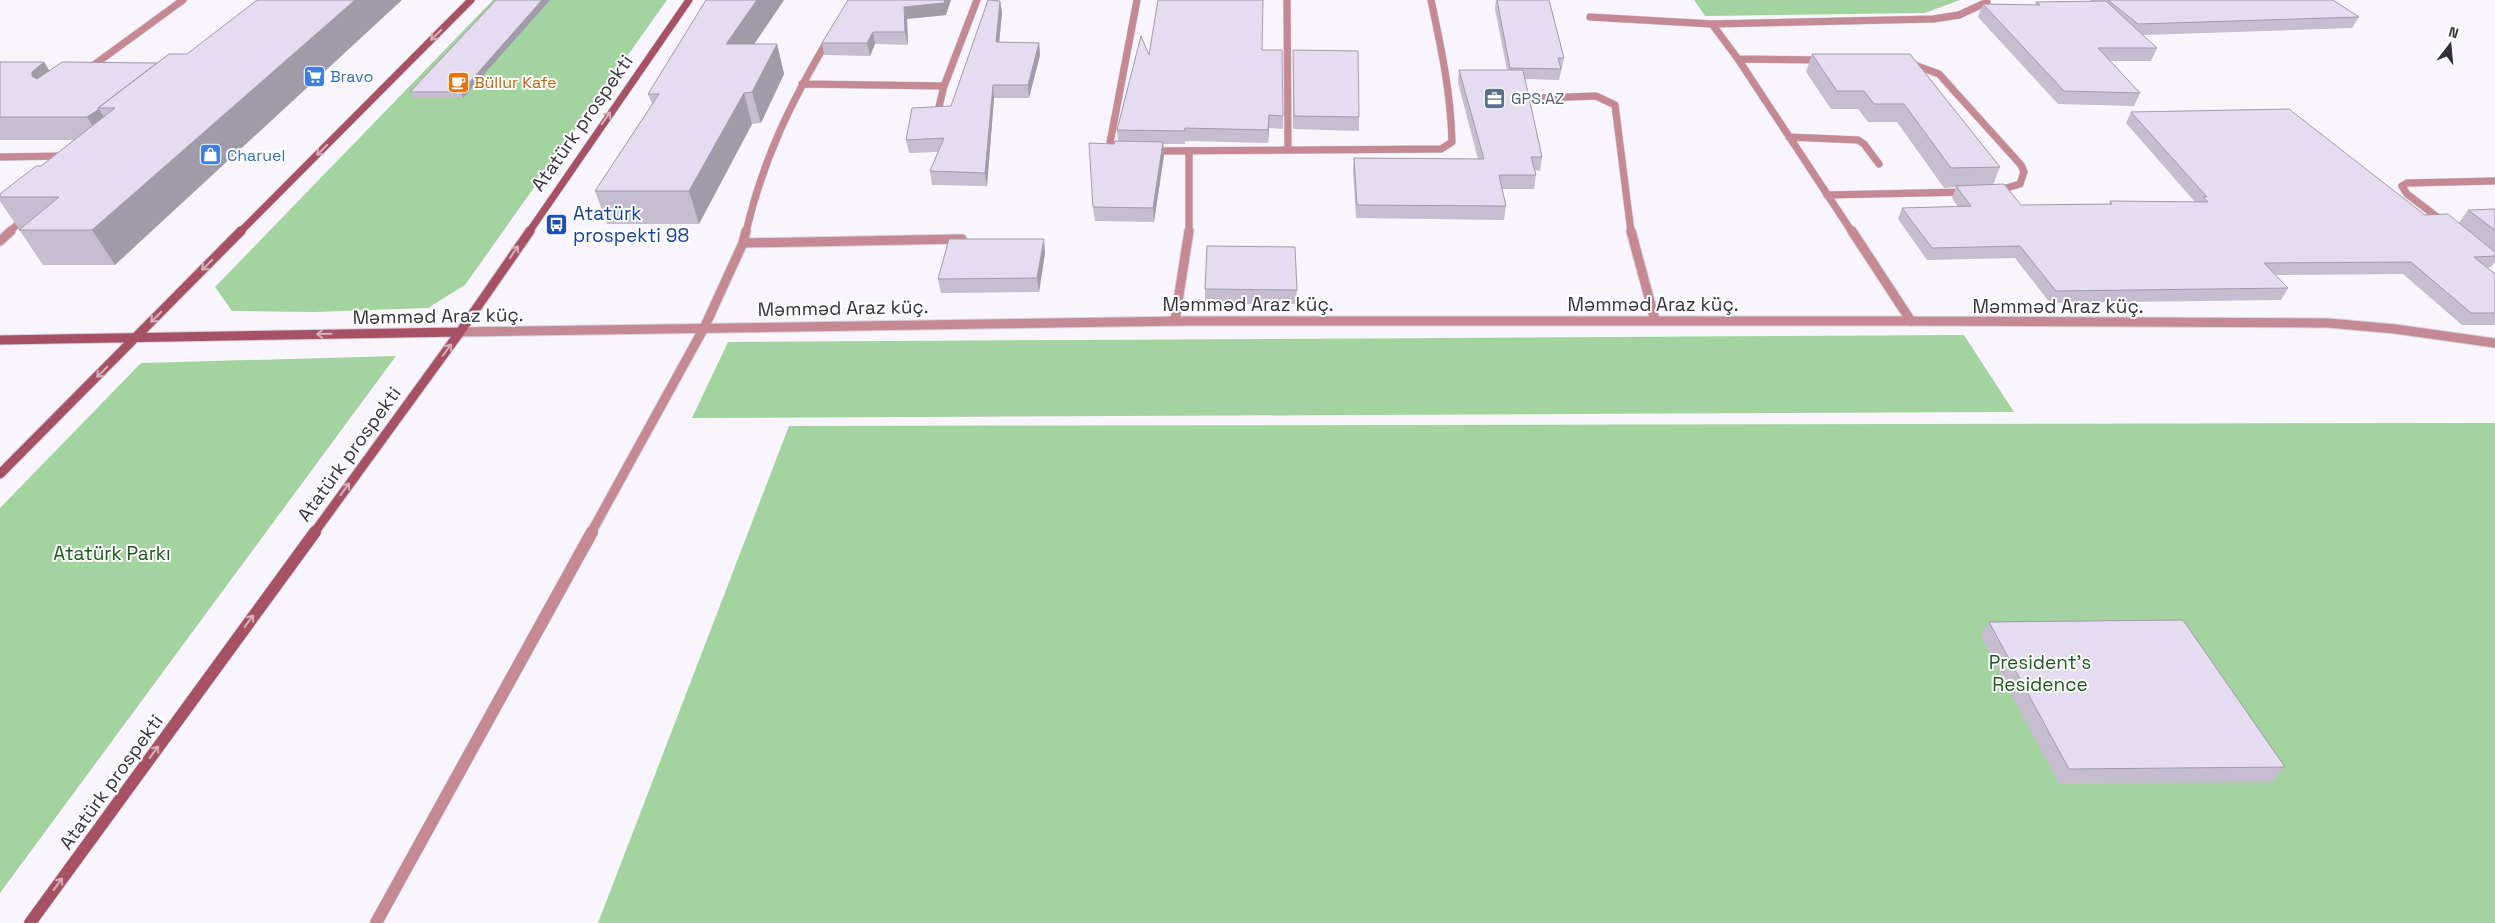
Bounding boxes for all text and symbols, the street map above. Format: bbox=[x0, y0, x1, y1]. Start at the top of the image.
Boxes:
north arrow bbox=[2425, 20, 2475, 70]
text: N bbox=[2447, 23, 2461, 42]
one-way arrow bbox=[431, 28, 443, 40]
street label: Atatürk prospekti bbox=[526, 50, 638, 196]
supermarket icon: Bravo bbox=[302, 64, 326, 88]
place label: Bravo bbox=[330, 66, 373, 87]
cafe icon: Büllur Kafe bbox=[446, 70, 470, 94]
place label: Büllur Kafe bbox=[474, 72, 557, 93]
office icon: GPS.AZ bbox=[1483, 86, 1507, 110]
place label: GPS.AZ bbox=[1511, 88, 1564, 109]
one-way arrow bbox=[601, 111, 611, 125]
shop icon: Charuel bbox=[199, 143, 223, 167]
one-way arrow bbox=[316, 144, 328, 156]
place label: Charuel bbox=[227, 145, 286, 166]
place label: Atatürk prospekti 98 bbox=[573, 201, 689, 248]
bus stop icon: Atatürk prospekti 98 bbox=[545, 212, 569, 236]
one-way arrow bbox=[509, 245, 519, 259]
one-way arrow bbox=[202, 259, 214, 271]
street label: Məmməd Araz küç. bbox=[1163, 292, 1333, 317]
street label: Məmməd Araz küç. bbox=[1568, 292, 1738, 317]
street label: Məmməd Araz küç. bbox=[757, 294, 929, 322]
street label: Məmməd Araz küç. bbox=[1973, 294, 2143, 319]
street label: Məmməd Araz küç. bbox=[352, 302, 524, 330]
one-way arrow bbox=[150, 311, 162, 324]
one-way arrow bbox=[316, 329, 332, 339]
one-way arrow bbox=[441, 344, 452, 357]
one-way arrow bbox=[96, 366, 108, 378]
street label: Atatürk prospekti bbox=[292, 381, 406, 527]
one-way arrow bbox=[340, 482, 350, 496]
park label: Atatürk Parkı bbox=[53, 541, 171, 566]
one-way arrow bbox=[244, 615, 255, 628]
park label: President's Residence bbox=[1989, 650, 2091, 697]
street label: Atatürk prospekti bbox=[54, 709, 168, 855]
one-way arrow bbox=[149, 745, 159, 759]
one-way arrow bbox=[53, 877, 63, 891]

